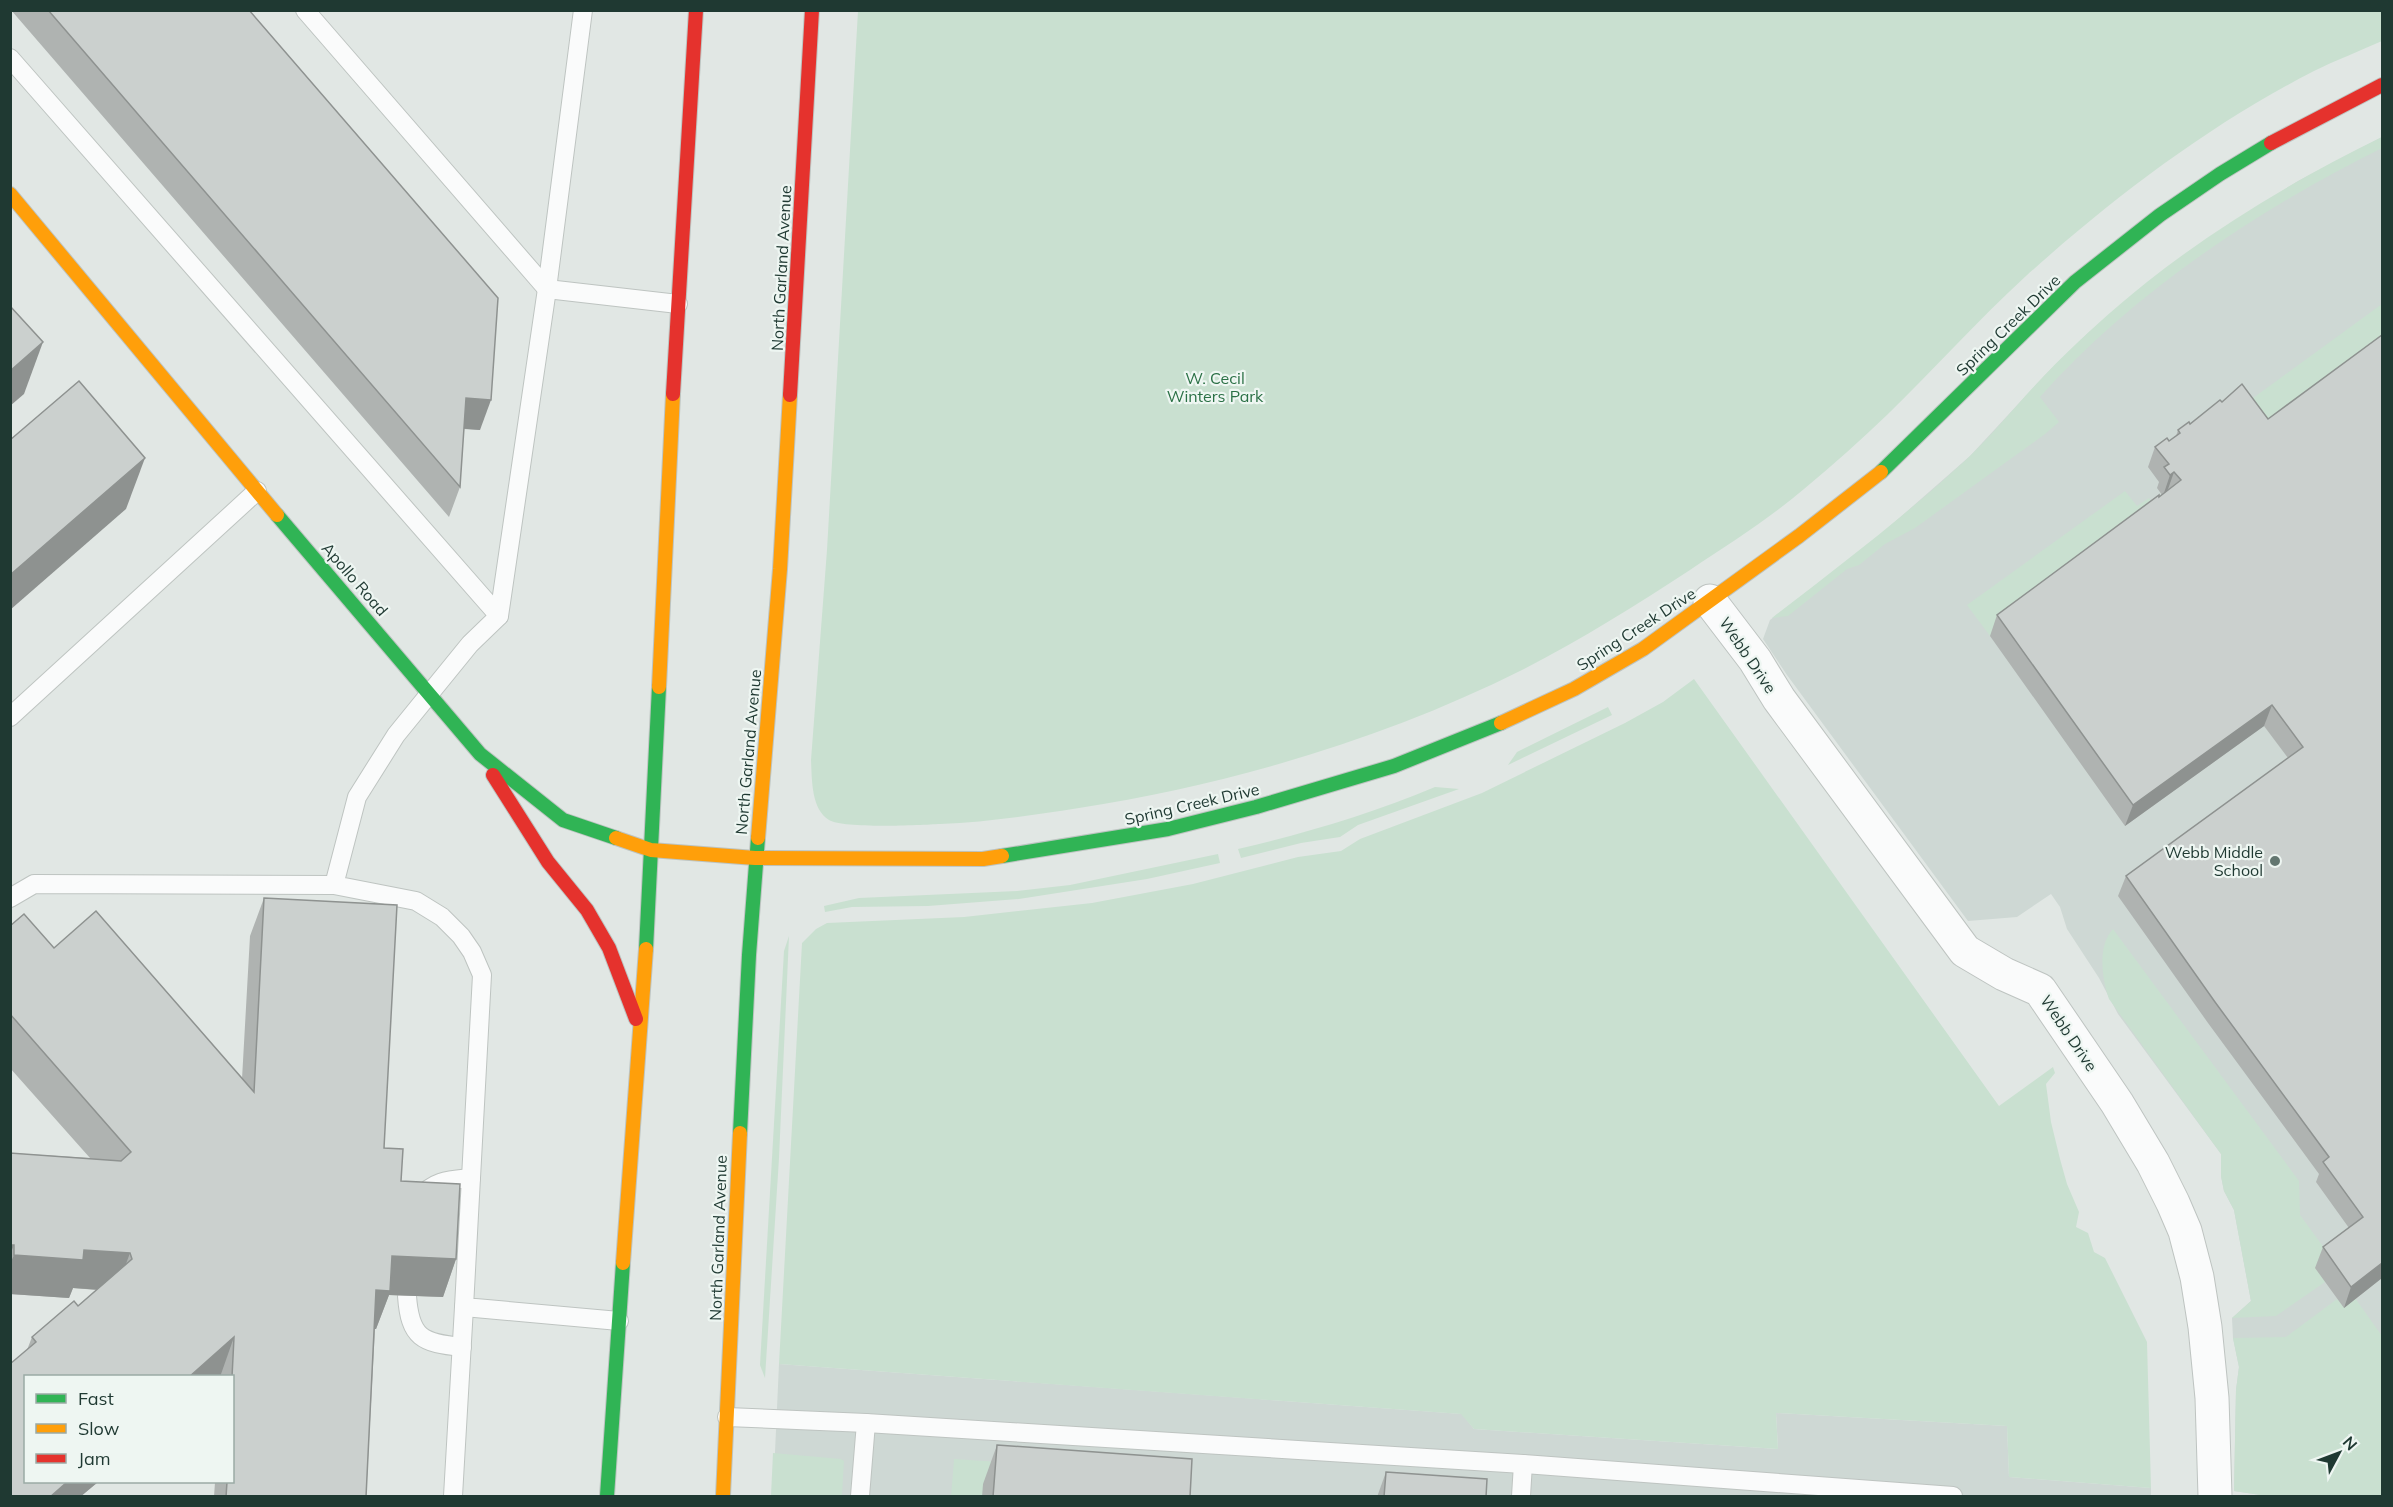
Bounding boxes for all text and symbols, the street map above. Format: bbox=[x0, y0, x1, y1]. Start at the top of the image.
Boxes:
street label: North Garland Avenue bbox=[767, 185, 795, 351]
street label: Spring Creek Drive bbox=[1952, 270, 2064, 380]
park label: W. Cecil Winters Park bbox=[1167, 368, 1264, 406]
street label: Apollo Road bbox=[318, 538, 392, 620]
street label: Spring Creek Drive bbox=[1573, 583, 1699, 675]
street label: Webb Drive bbox=[1715, 613, 1781, 697]
street label: North Garland Avenue bbox=[731, 669, 765, 835]
street label: Spring Creek Drive bbox=[1123, 779, 1261, 829]
place label: Webb Middle School bbox=[2165, 842, 2263, 880]
marker: Webb Middle School bbox=[2268, 854, 2282, 868]
street label: Webb Drive bbox=[2036, 991, 2102, 1075]
street label: North Garland Avenue bbox=[705, 1155, 731, 1321]
legend bbox=[24, 1375, 234, 1483]
text: Fast bbox=[78, 1387, 114, 1410]
text: Slow bbox=[78, 1417, 120, 1440]
north arrow bbox=[2309, 1423, 2369, 1483]
text: N bbox=[2339, 1432, 2362, 1454]
text: Jam bbox=[78, 1447, 111, 1470]

